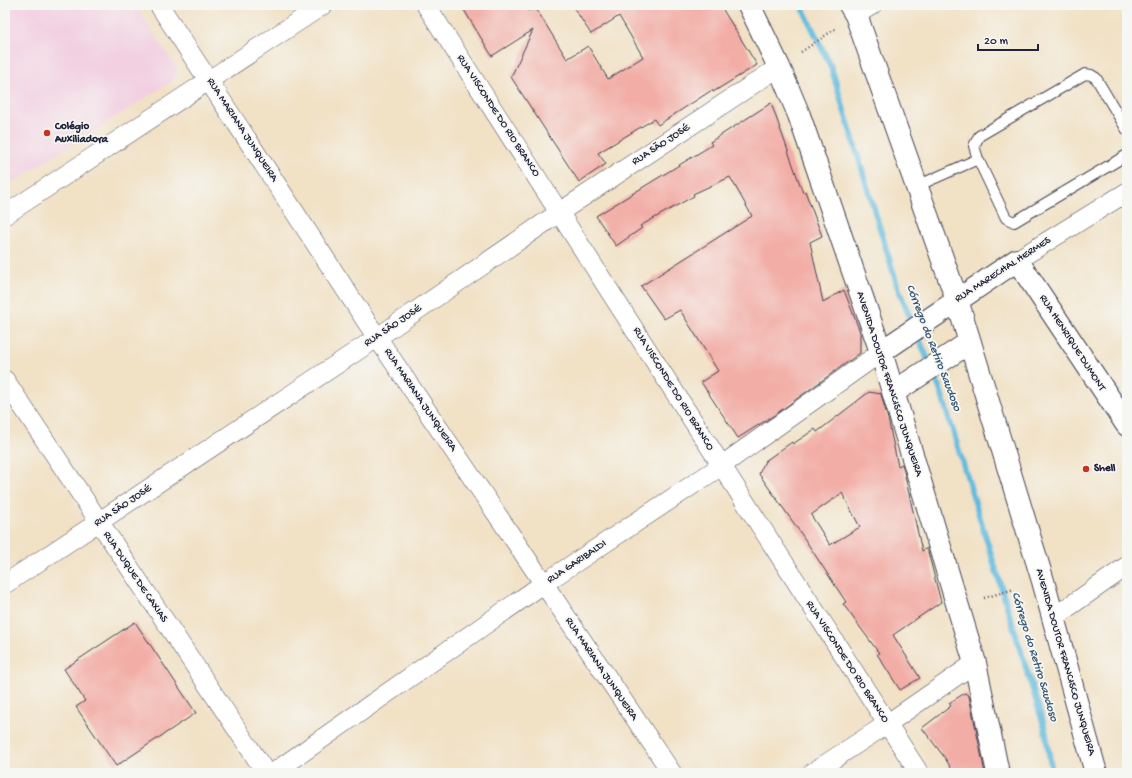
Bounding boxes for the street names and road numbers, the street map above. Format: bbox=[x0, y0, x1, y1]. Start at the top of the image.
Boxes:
street label: RUA VISCONDE DO RIO BRANCO bbox=[454, 53, 542, 180]
street label: RUA MARIANA JUNQUEIRA bbox=[204, 76, 280, 185]
street label: RUA SÃO JOSÉ bbox=[629, 120, 693, 168]
street label: RUA MARECHAL HERMES bbox=[953, 234, 1054, 305]
street label: AVENIDA DOUTOR FRANCISCO JUNQUEIRA bbox=[853, 290, 925, 478]
street label: RUA HENRIQUE DUMONT bbox=[1036, 293, 1108, 394]
street label: RUA SÃO JOSÉ bbox=[362, 301, 425, 350]
street label: RUA VISCONDE DO RIO BRANCO bbox=[630, 325, 716, 453]
street label: RUA MARIANA JUNQUEIRA bbox=[381, 346, 459, 454]
street label: RUA SÃO JOSÉ bbox=[92, 481, 155, 530]
street label: RUA DUQUE DE CAXIAS bbox=[100, 529, 170, 625]
street label: RUA GARIBALDI bbox=[545, 538, 609, 586]
street label: AVENIDA DOUTOR FRANCISCO JUNQUEIRA bbox=[1033, 567, 1098, 757]
street label: RUA VISCONDE DO RIO BRANCO bbox=[803, 599, 891, 726]
street label: RUA MARIANA JUNQUEIRA bbox=[562, 615, 640, 723]

